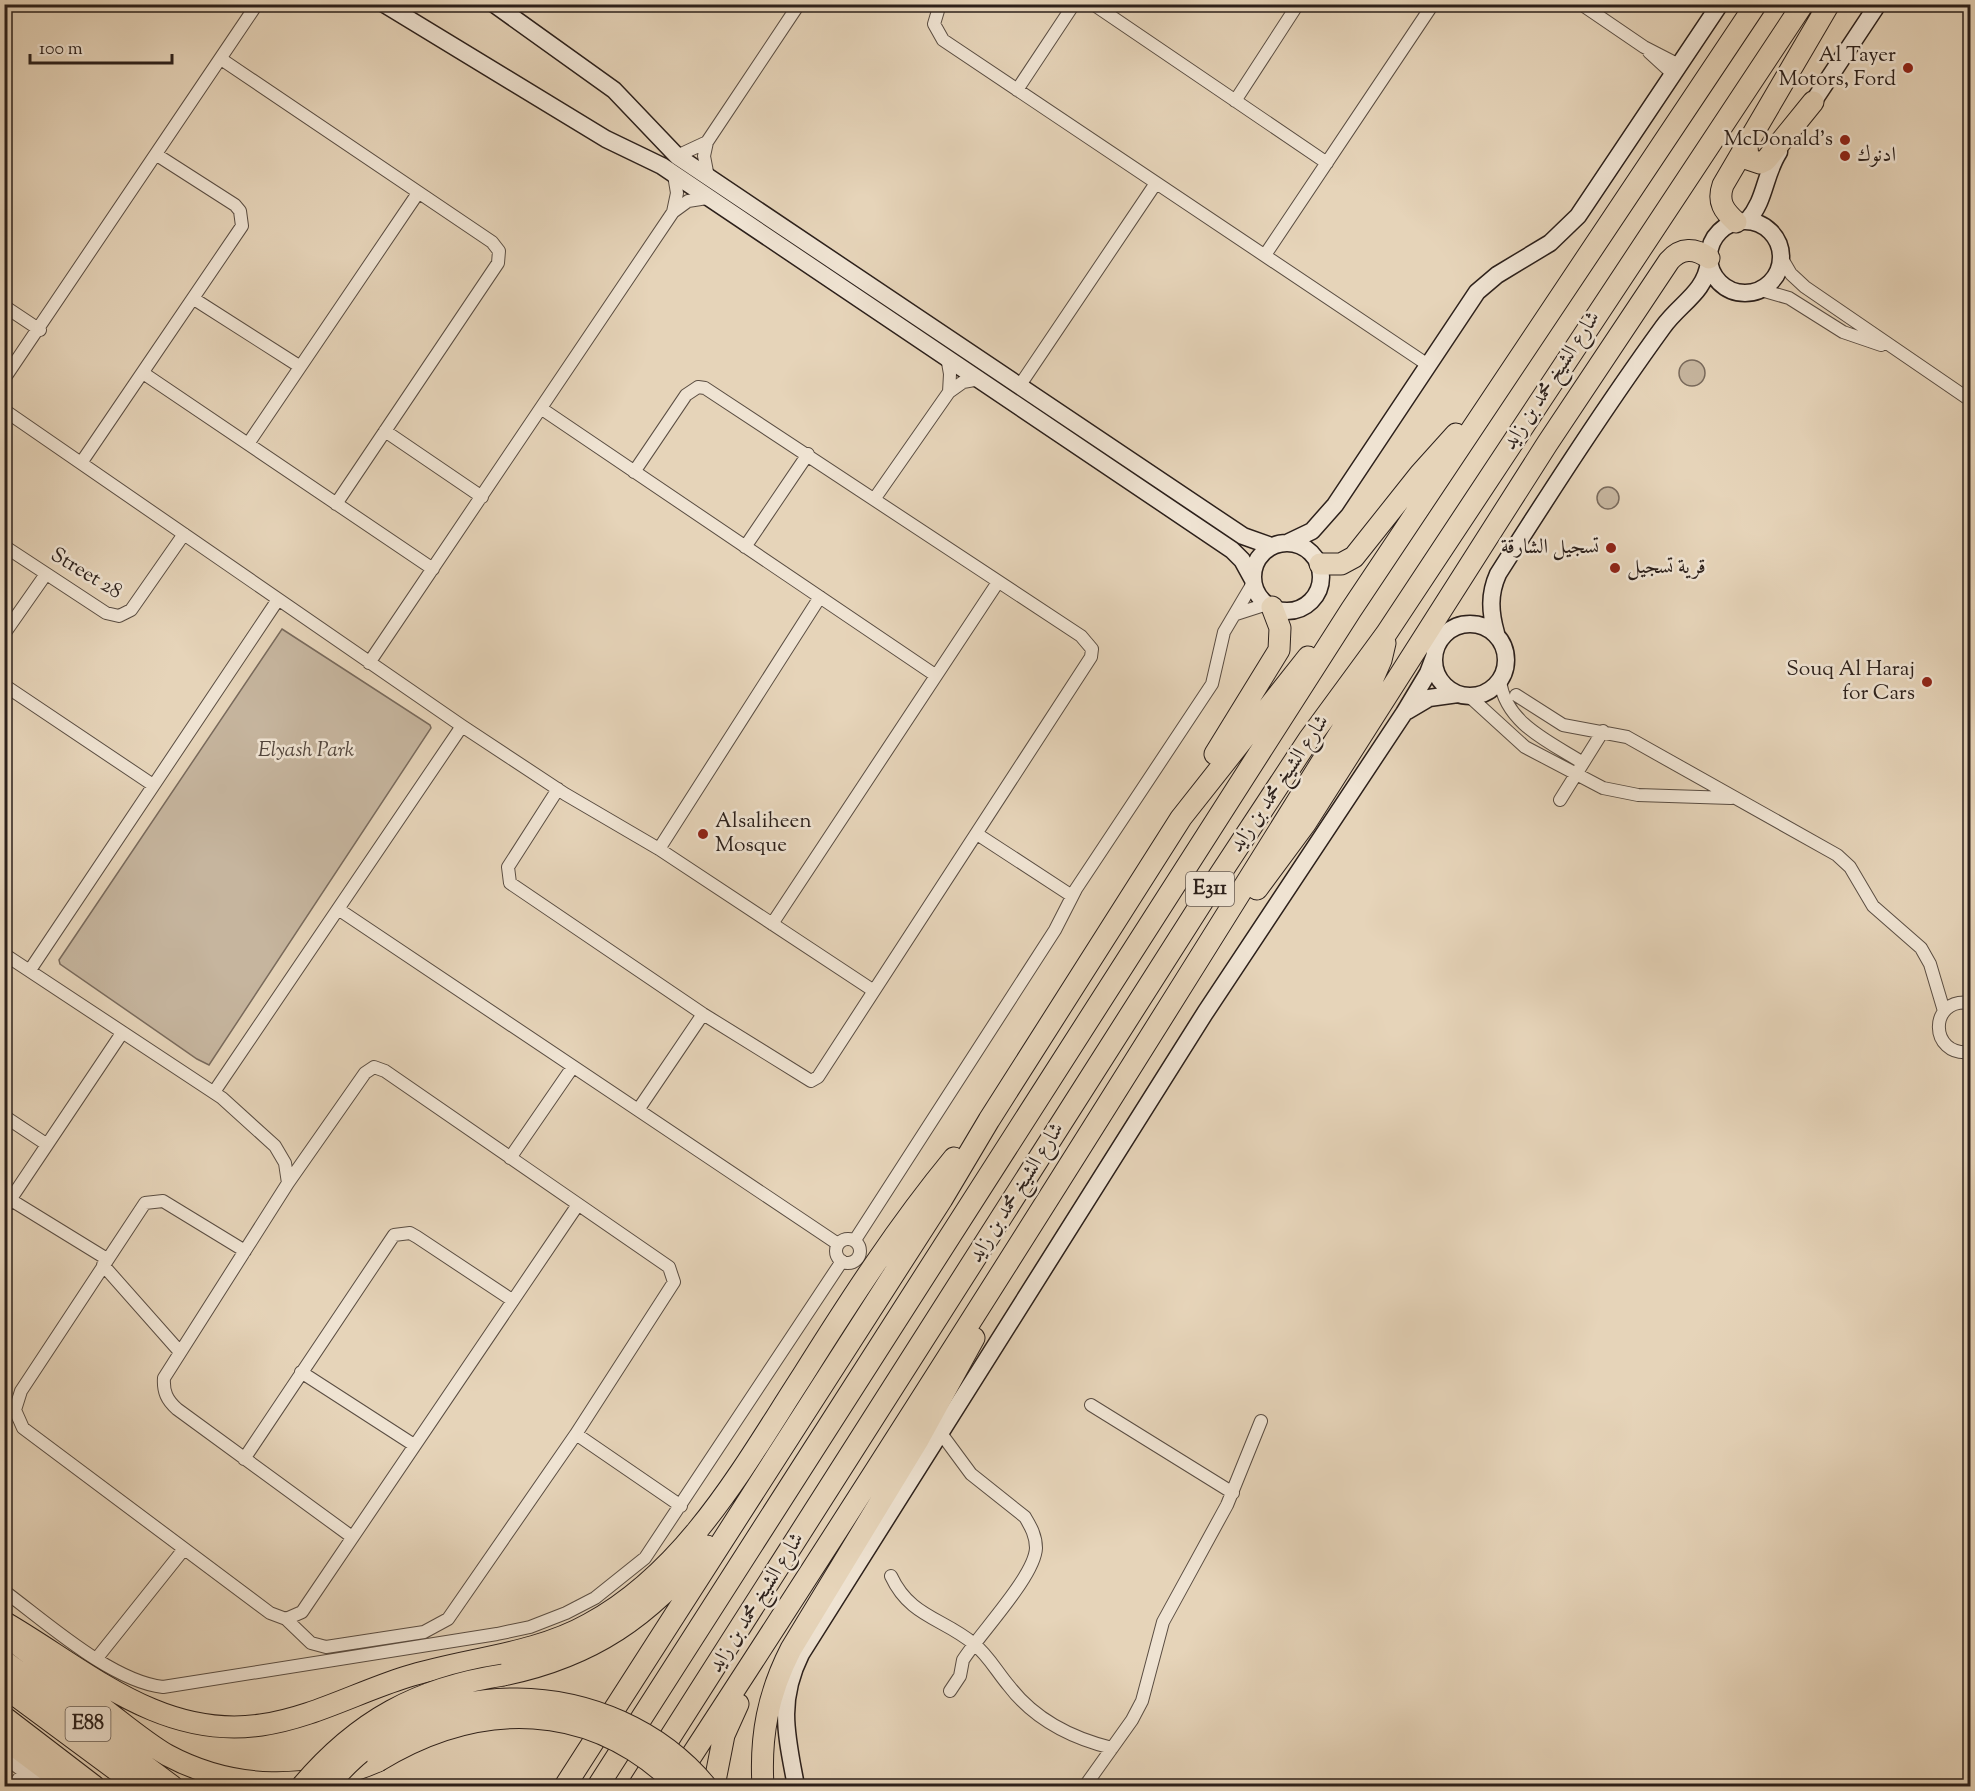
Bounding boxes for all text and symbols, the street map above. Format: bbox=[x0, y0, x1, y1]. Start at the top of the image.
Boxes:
scale bar bbox=[30, 27, 172, 65]
text: 100 m bbox=[39, 37, 83, 63]
place label: Al Tayer Motors, Ford bbox=[1779, 41, 1896, 95]
marker: Al Tayer Motors, Ford bbox=[1901, 61, 1915, 75]
place label: McDonald's bbox=[1724, 125, 1833, 155]
marker: McDonald's bbox=[1838, 133, 1852, 147]
place label: ادنوك bbox=[1857, 141, 1896, 171]
marker: ادنوك bbox=[1838, 149, 1852, 163]
street label: شارع الشيخ محمد بن زايد bbox=[1496, 305, 1610, 458]
place label: تسجيل الشارقة bbox=[1501, 533, 1599, 563]
street label: Street 28 bbox=[44, 541, 128, 607]
marker: تسجيل الشارقة bbox=[1604, 541, 1618, 555]
place label: قرية تسجيل bbox=[1627, 553, 1706, 583]
marker: قرية تسجيل bbox=[1608, 561, 1622, 575]
place label: Souq Al Haraj for Cars bbox=[1786, 655, 1915, 709]
marker: Souq Al Haraj for Cars bbox=[1920, 675, 1934, 689]
street label: شارع الشيخ محمد بن زايد bbox=[1223, 709, 1339, 860]
park label: Elyash Park bbox=[258, 736, 355, 766]
place label: Alsaliheen Mosque bbox=[715, 807, 812, 861]
marker: Alsaliheen Mosque bbox=[696, 827, 710, 841]
road number: E311 bbox=[1186, 872, 1234, 906]
street label: شارع الشيخ محمد بن زايد bbox=[962, 1117, 1074, 1270]
street label: شارع الشيخ محمد بن زايد bbox=[702, 1527, 814, 1680]
road number: E88 bbox=[66, 1707, 110, 1741]

